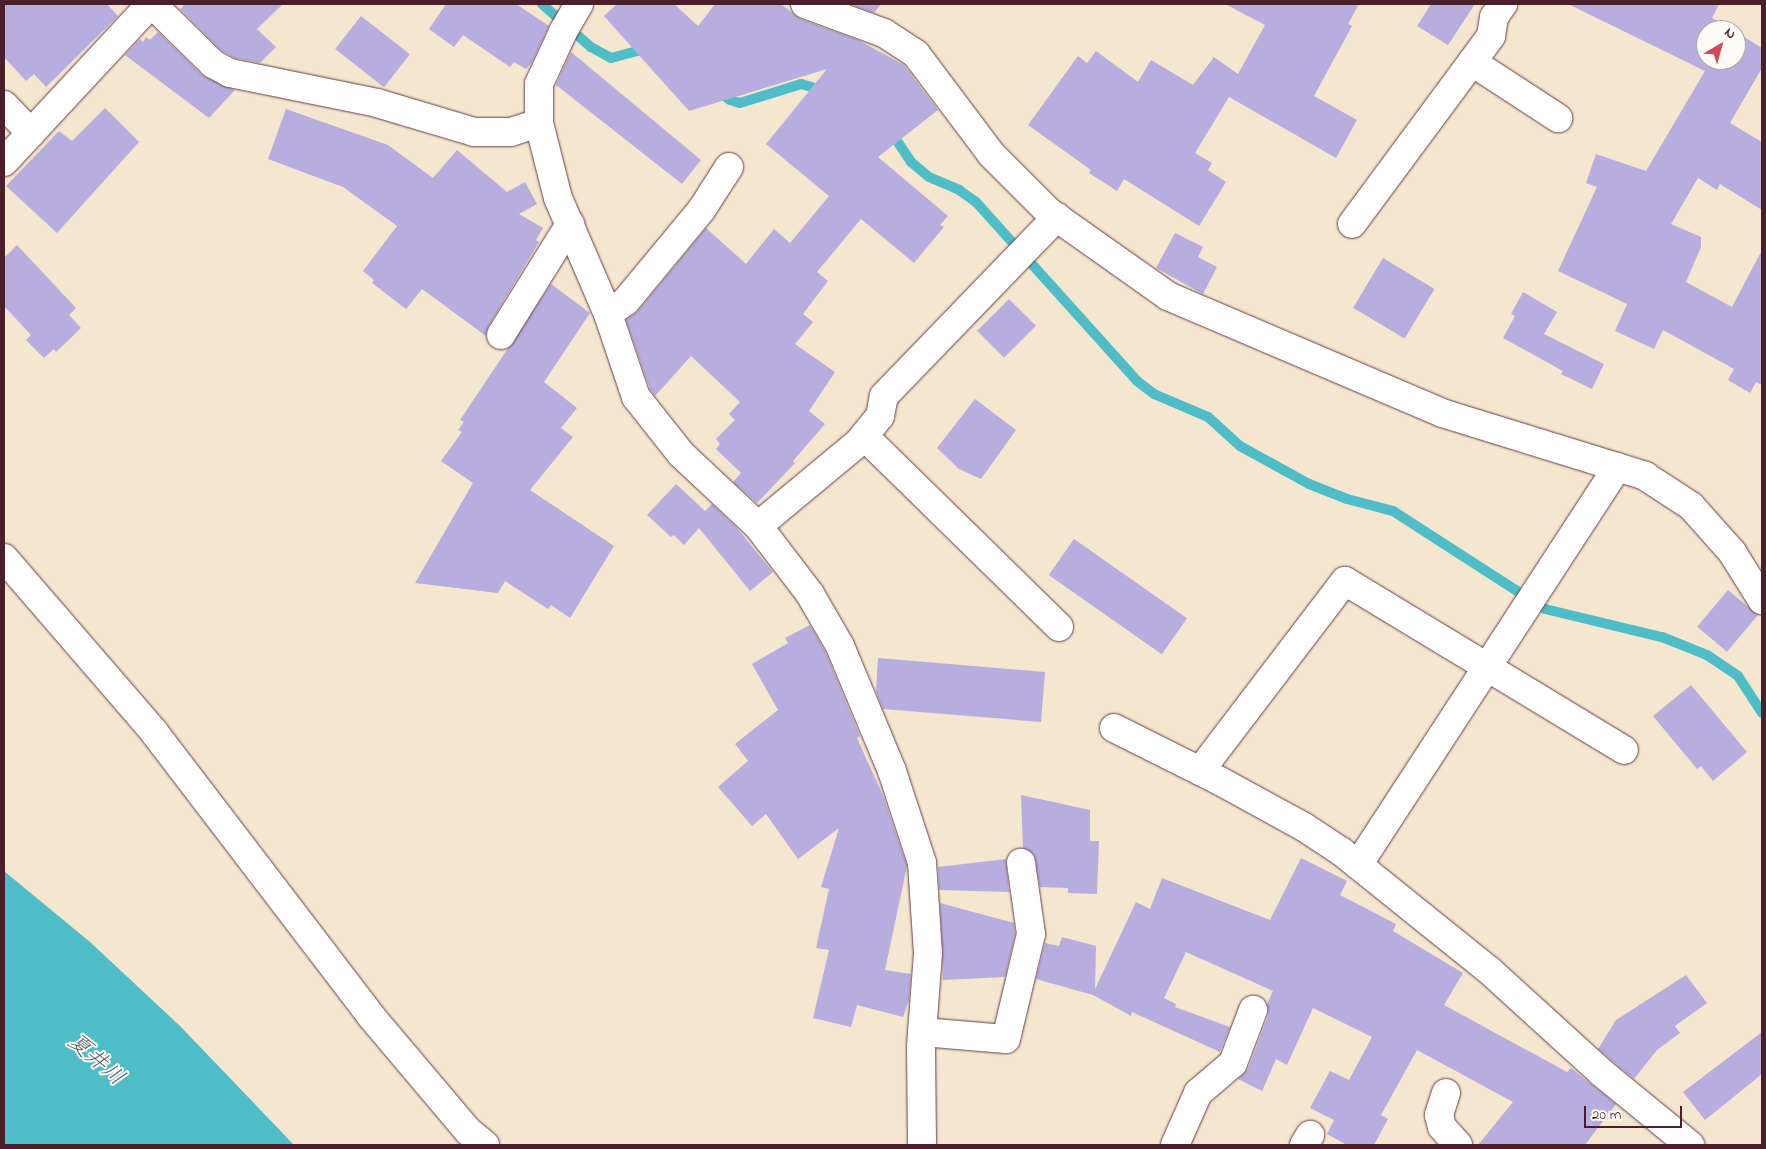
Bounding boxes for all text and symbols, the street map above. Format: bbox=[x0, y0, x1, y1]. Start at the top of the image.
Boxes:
north arrow bbox=[1696, 20, 1746, 70]
text: N bbox=[1720, 22, 1740, 45]
water label: 夏井川 bbox=[61, 1029, 129, 1093]
scale bar bbox=[1586, 1096, 1684, 1128]
text: 20 m bbox=[1592, 1104, 1621, 1126]

